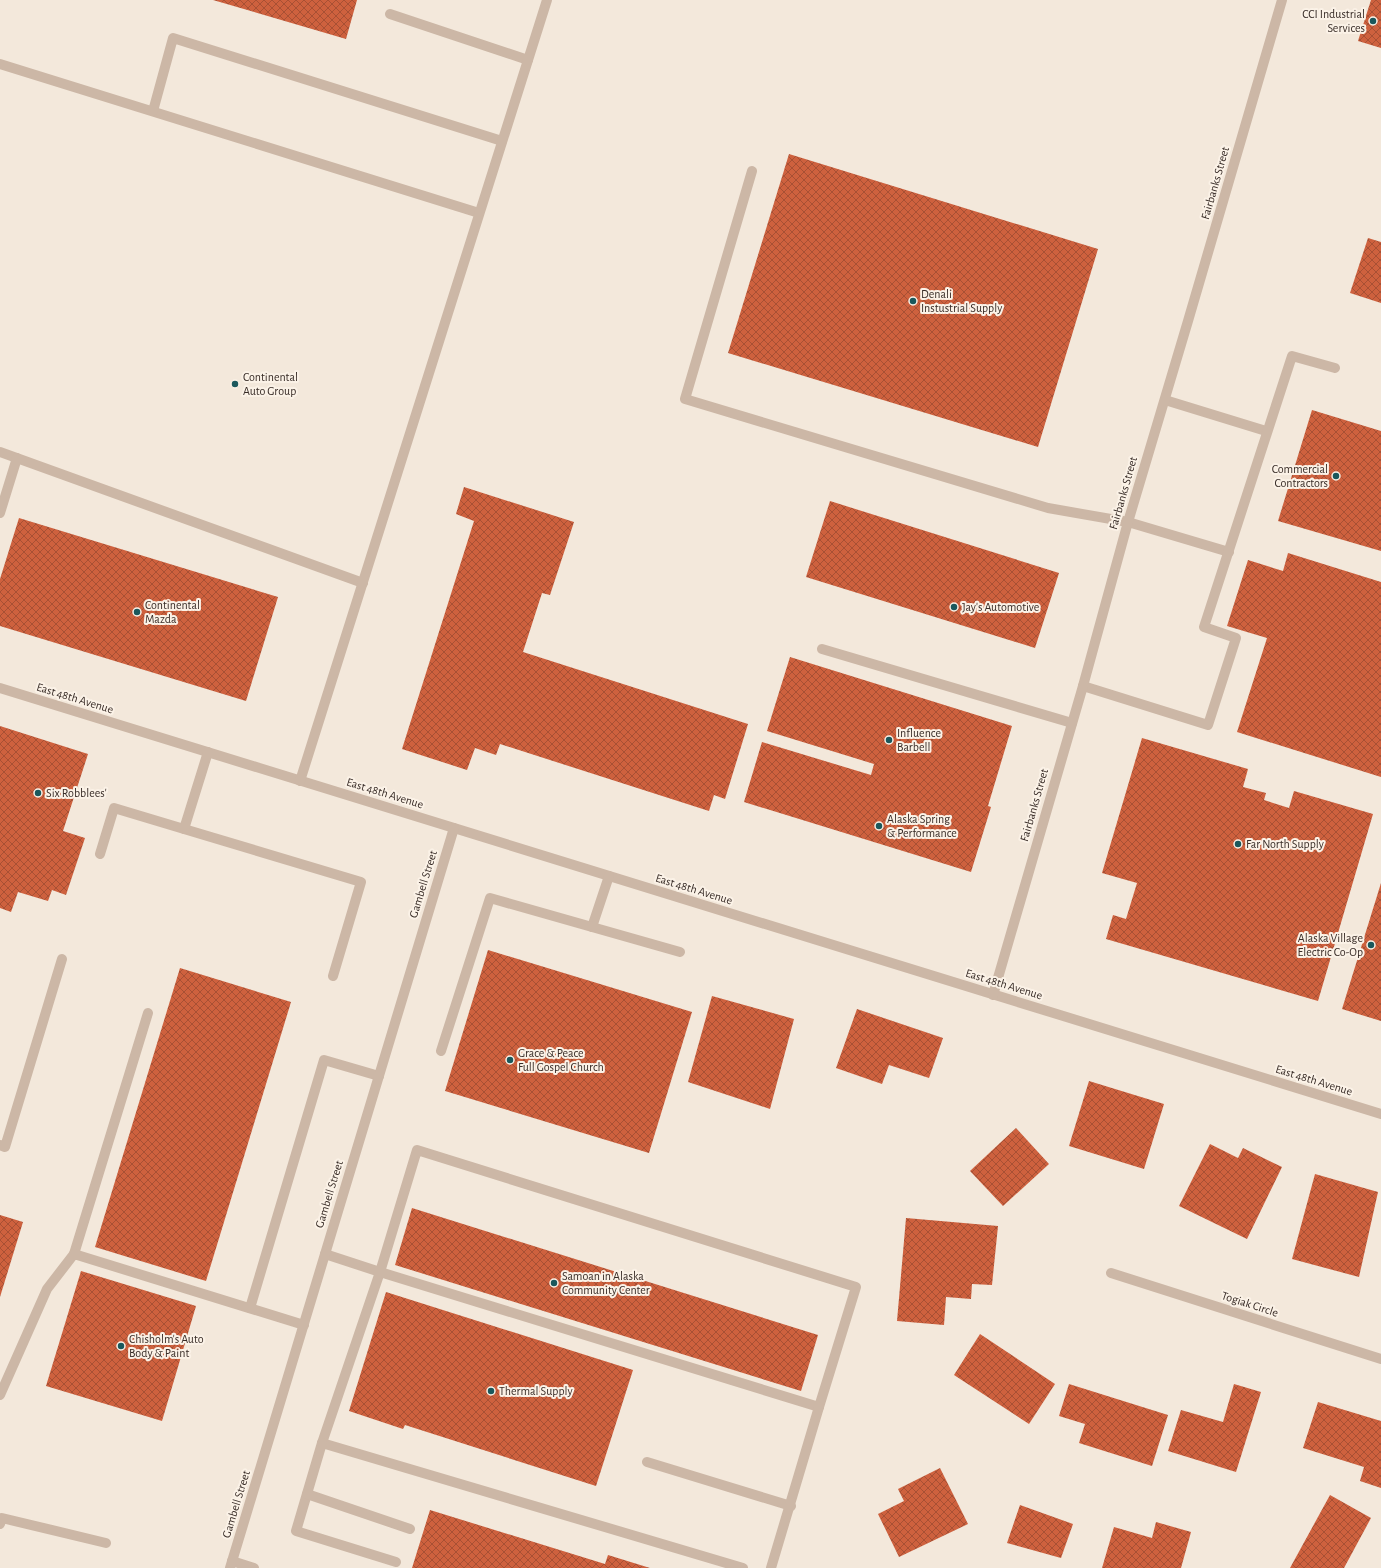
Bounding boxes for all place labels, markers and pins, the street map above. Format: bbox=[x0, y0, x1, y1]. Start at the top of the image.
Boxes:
place label: CCI Industrial Services bbox=[1302, 8, 1365, 34]
marker: CCI Industrial Services bbox=[1368, 16, 1378, 26]
place label: Denali Instustrial Supply bbox=[921, 288, 1002, 315]
marker: Denali Instustrial Supply bbox=[908, 296, 918, 306]
place label: Continental Auto Group bbox=[243, 371, 298, 397]
marker: Continental Auto Group bbox=[230, 379, 240, 389]
place label: Commercial Contractors bbox=[1272, 463, 1328, 489]
marker: Commercial Contractors bbox=[1331, 471, 1341, 481]
place label: Continental Mazda bbox=[145, 599, 200, 625]
place label: Jay's Automotive bbox=[962, 601, 1039, 614]
marker: Jay's Automotive bbox=[949, 602, 959, 612]
marker: Continental Mazda bbox=[132, 607, 142, 617]
place label: Influence Barbell bbox=[897, 727, 941, 753]
marker: Influence Barbell bbox=[884, 735, 894, 745]
place label: Six Robblees' bbox=[46, 787, 107, 799]
marker: Six Robblees' bbox=[33, 788, 43, 798]
place label: Alaska Spring & Performance bbox=[887, 813, 957, 839]
marker: Alaska Spring & Performance bbox=[874, 821, 884, 831]
place label: Far North Supply bbox=[1246, 838, 1324, 851]
marker: Far North Supply bbox=[1233, 839, 1243, 849]
place label: Alaska Village Electric Co-Op bbox=[1298, 932, 1363, 958]
marker: Alaska Village Electric Co-Op bbox=[1366, 940, 1376, 950]
place label: Grace & Peace Full Gospel Church bbox=[518, 1047, 604, 1073]
marker: Grace & Peace Full Gospel Church bbox=[505, 1055, 515, 1065]
place label: Samoan in Alaska Community Center bbox=[562, 1270, 650, 1297]
marker: Samoan in Alaska Community Center bbox=[549, 1278, 559, 1288]
place label: Chisholm's Auto Body & Paint bbox=[129, 1333, 204, 1360]
marker: Chisholm's Auto Body & Paint bbox=[116, 1341, 126, 1351]
place label: Thermal Supply bbox=[499, 1385, 573, 1398]
marker: Thermal Supply bbox=[486, 1386, 496, 1396]

